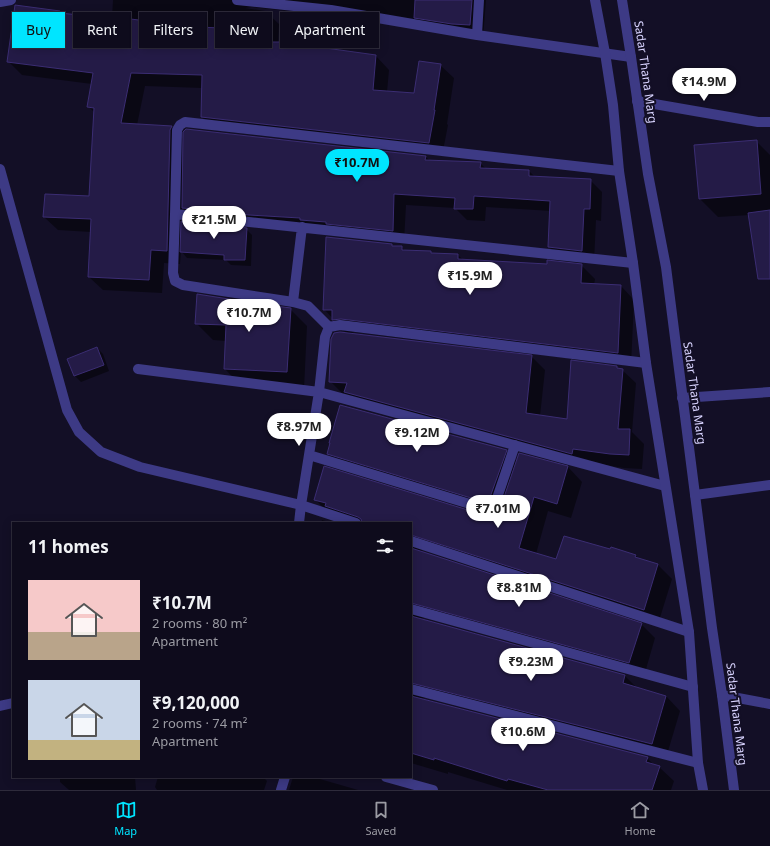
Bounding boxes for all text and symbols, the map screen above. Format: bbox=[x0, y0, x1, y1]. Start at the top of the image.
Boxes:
chip: Buy bbox=[12, 12, 65, 48]
chip: Rent bbox=[73, 12, 131, 48]
chip: Filters bbox=[139, 12, 207, 48]
chip: New bbox=[215, 12, 272, 48]
chip: Apartment bbox=[280, 12, 379, 48]
street label: Sadar Thana Marg bbox=[630, 20, 662, 124]
pin: ₹14.9M bbox=[671, 68, 737, 102]
text: ₹14.9M bbox=[681, 72, 727, 90]
pin: ₹10.7M bbox=[324, 149, 390, 183]
text: ₹10.7M bbox=[334, 153, 380, 171]
pin: ₹21.5M bbox=[181, 206, 247, 240]
text: ₹21.5M bbox=[191, 210, 237, 228]
pin: ₹15.9M bbox=[437, 262, 503, 296]
text: ₹15.9M bbox=[447, 266, 493, 284]
pin: ₹10.7M bbox=[216, 299, 282, 333]
text: ₹10.7M bbox=[226, 303, 272, 321]
street label: Sadar Thana Marg bbox=[679, 341, 711, 445]
pin: ₹8.97M bbox=[266, 413, 332, 447]
text: ₹8.97M bbox=[276, 417, 322, 435]
pin: ₹9.12M bbox=[384, 419, 450, 453]
text: ₹9.12M bbox=[394, 423, 440, 441]
pin: ₹7.01M bbox=[465, 495, 531, 529]
text: ₹7.01M bbox=[475, 499, 521, 517]
text: 11 homes bbox=[28, 535, 109, 558]
icon: filters bbox=[374, 535, 396, 557]
pin: ₹8.81M bbox=[486, 574, 552, 608]
text: ₹8.81M bbox=[496, 578, 542, 596]
text: ₹10.7M bbox=[152, 591, 212, 614]
icon: home bbox=[60, 596, 108, 644]
text: 2 rooms · 80 m² bbox=[152, 614, 247, 632]
text: Apartment bbox=[152, 632, 218, 650]
pin: ₹9.23M bbox=[498, 648, 564, 682]
text: ₹9.23M bbox=[508, 652, 554, 670]
street label: Sadar Thana Marg bbox=[722, 662, 752, 766]
text: ₹9,120,000 bbox=[152, 691, 239, 714]
icon: home bbox=[60, 696, 108, 744]
text: 2 rooms · 74 m² bbox=[152, 714, 247, 732]
pin: ₹10.6M bbox=[490, 718, 556, 752]
text: ₹10.6M bbox=[500, 722, 546, 740]
text: Apartment bbox=[152, 732, 218, 750]
tab: Map bbox=[114, 799, 137, 838]
tab: Saved bbox=[365, 799, 396, 838]
tab: Home bbox=[625, 799, 656, 838]

